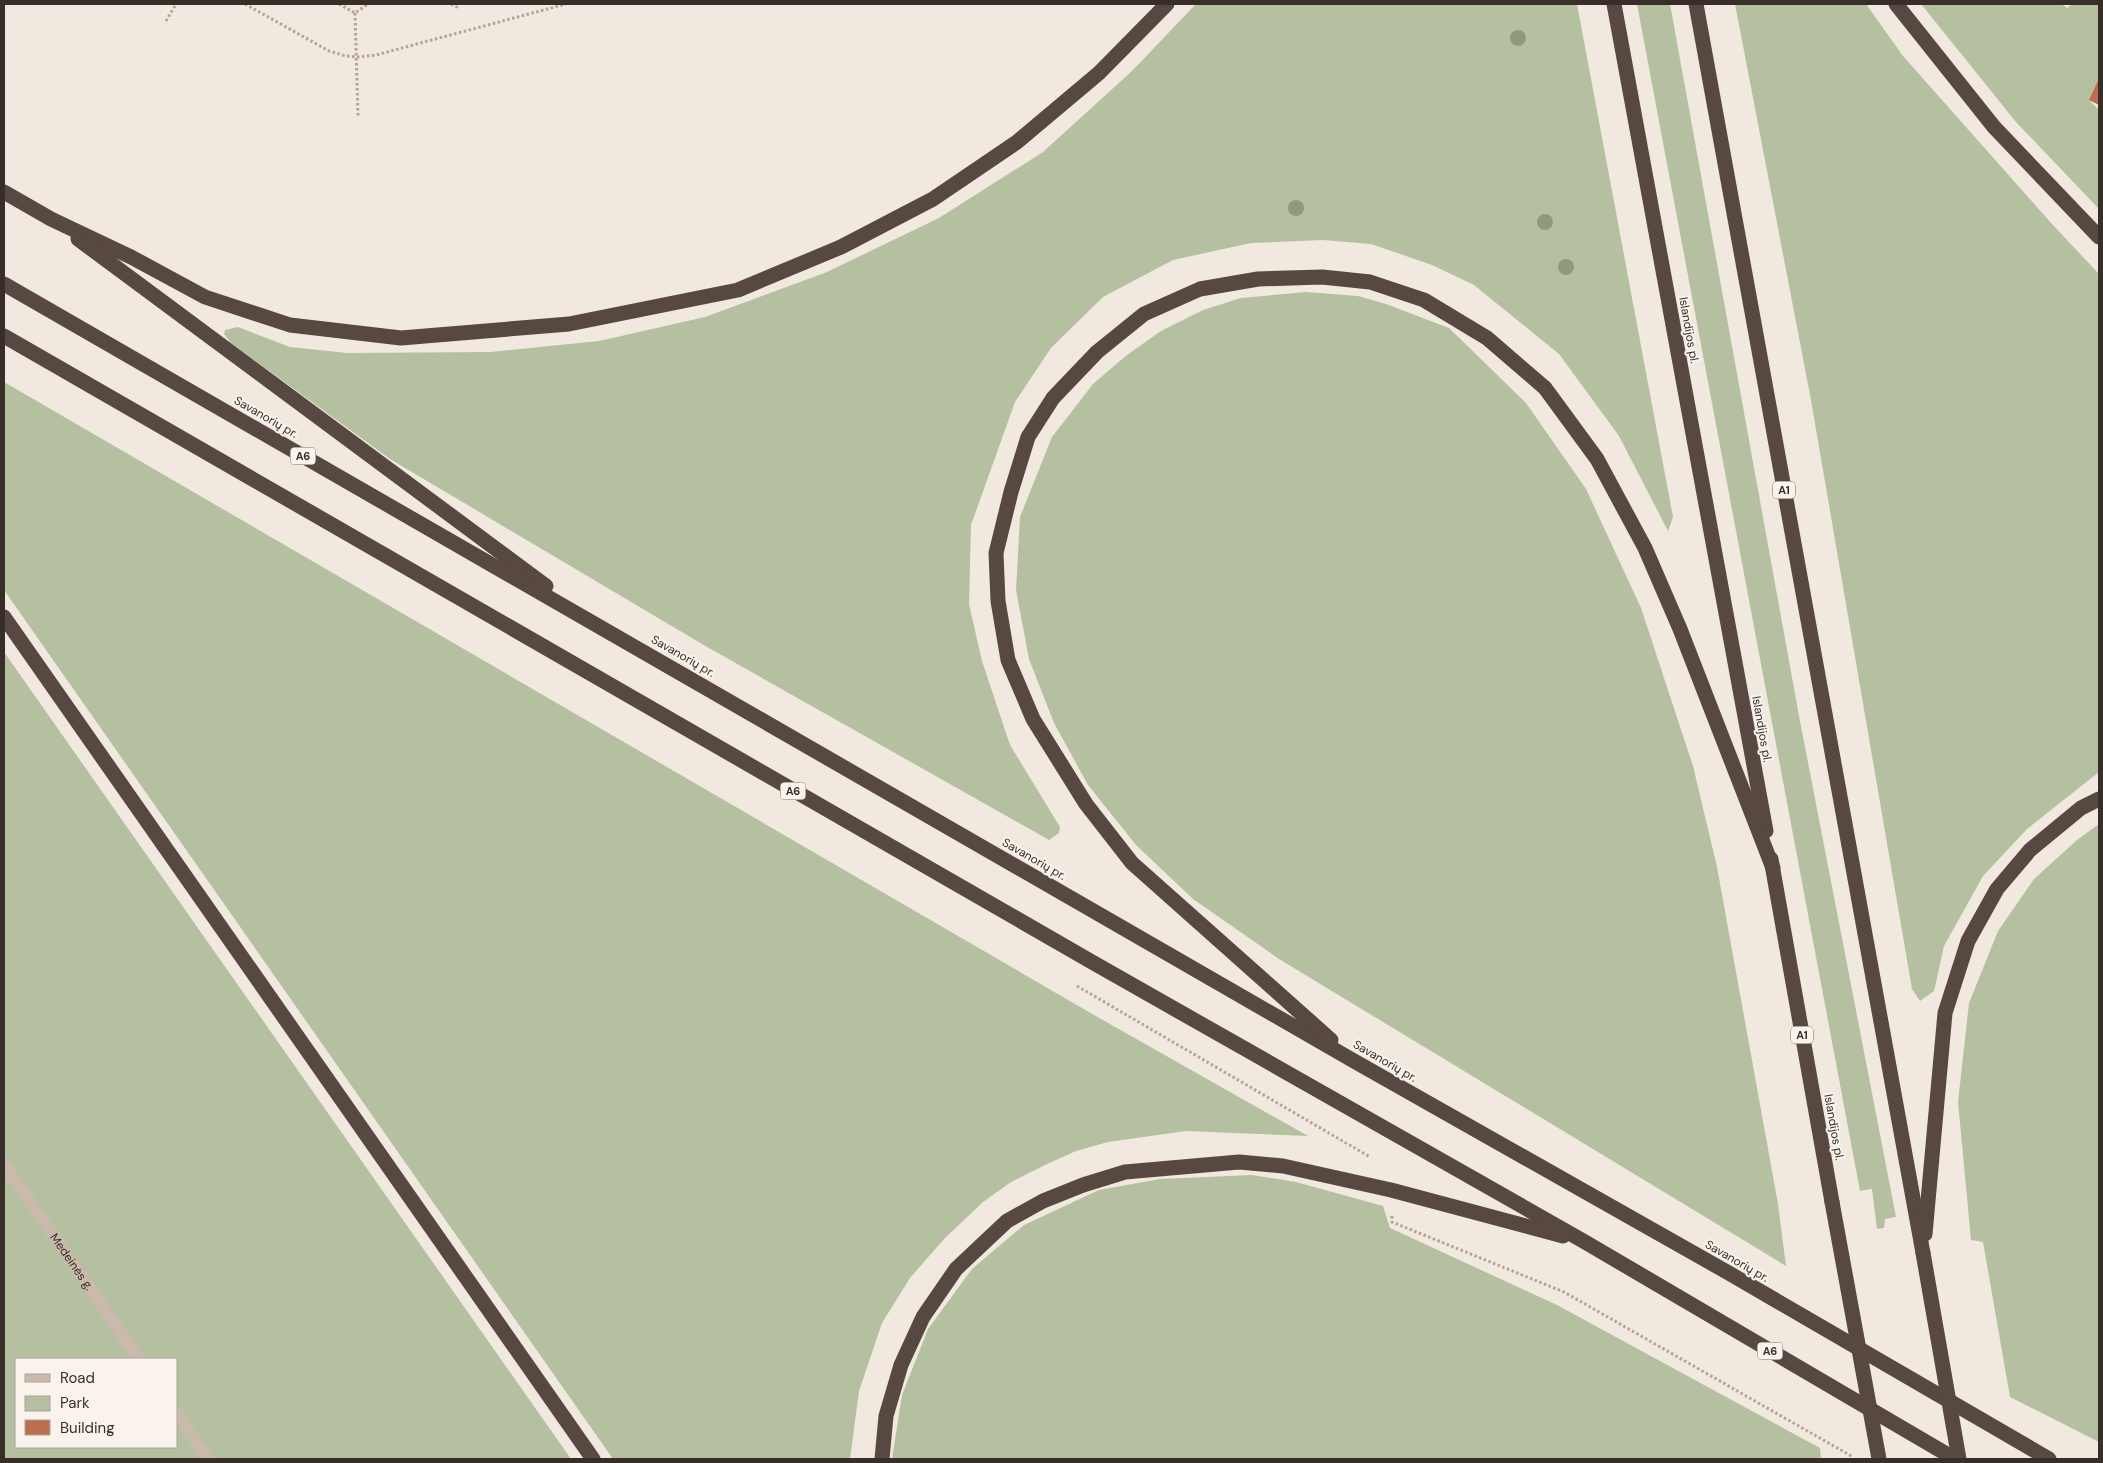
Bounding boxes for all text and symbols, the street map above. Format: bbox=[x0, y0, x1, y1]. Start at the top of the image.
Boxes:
street label: Islandijos pl. bbox=[1675, 296, 1703, 364]
street label: Savanorių pr. bbox=[231, 392, 301, 442]
road number: A6 bbox=[290, 448, 316, 464]
road number: A1 bbox=[1773, 482, 1795, 498]
street label: Savanorių pr. bbox=[648, 631, 718, 681]
street label: Islandijos pl. bbox=[1748, 695, 1776, 763]
road number: A6 bbox=[780, 782, 806, 799]
street label: Savanorių pr. bbox=[999, 834, 1069, 884]
road number: A1 bbox=[1791, 1026, 1813, 1044]
street label: Savanorių pr. bbox=[1350, 1036, 1420, 1086]
street label: Islandijos pl. bbox=[1820, 1093, 1848, 1161]
street label: Medeinės g. bbox=[46, 1230, 97, 1294]
street label: Savanorių pr. bbox=[1702, 1236, 1772, 1286]
road number: A6 bbox=[1758, 1342, 1782, 1360]
legend bbox=[15, 1358, 178, 1448]
text: Road bbox=[60, 1368, 95, 1388]
text: Park bbox=[60, 1393, 90, 1413]
text: Building bbox=[60, 1418, 115, 1438]

